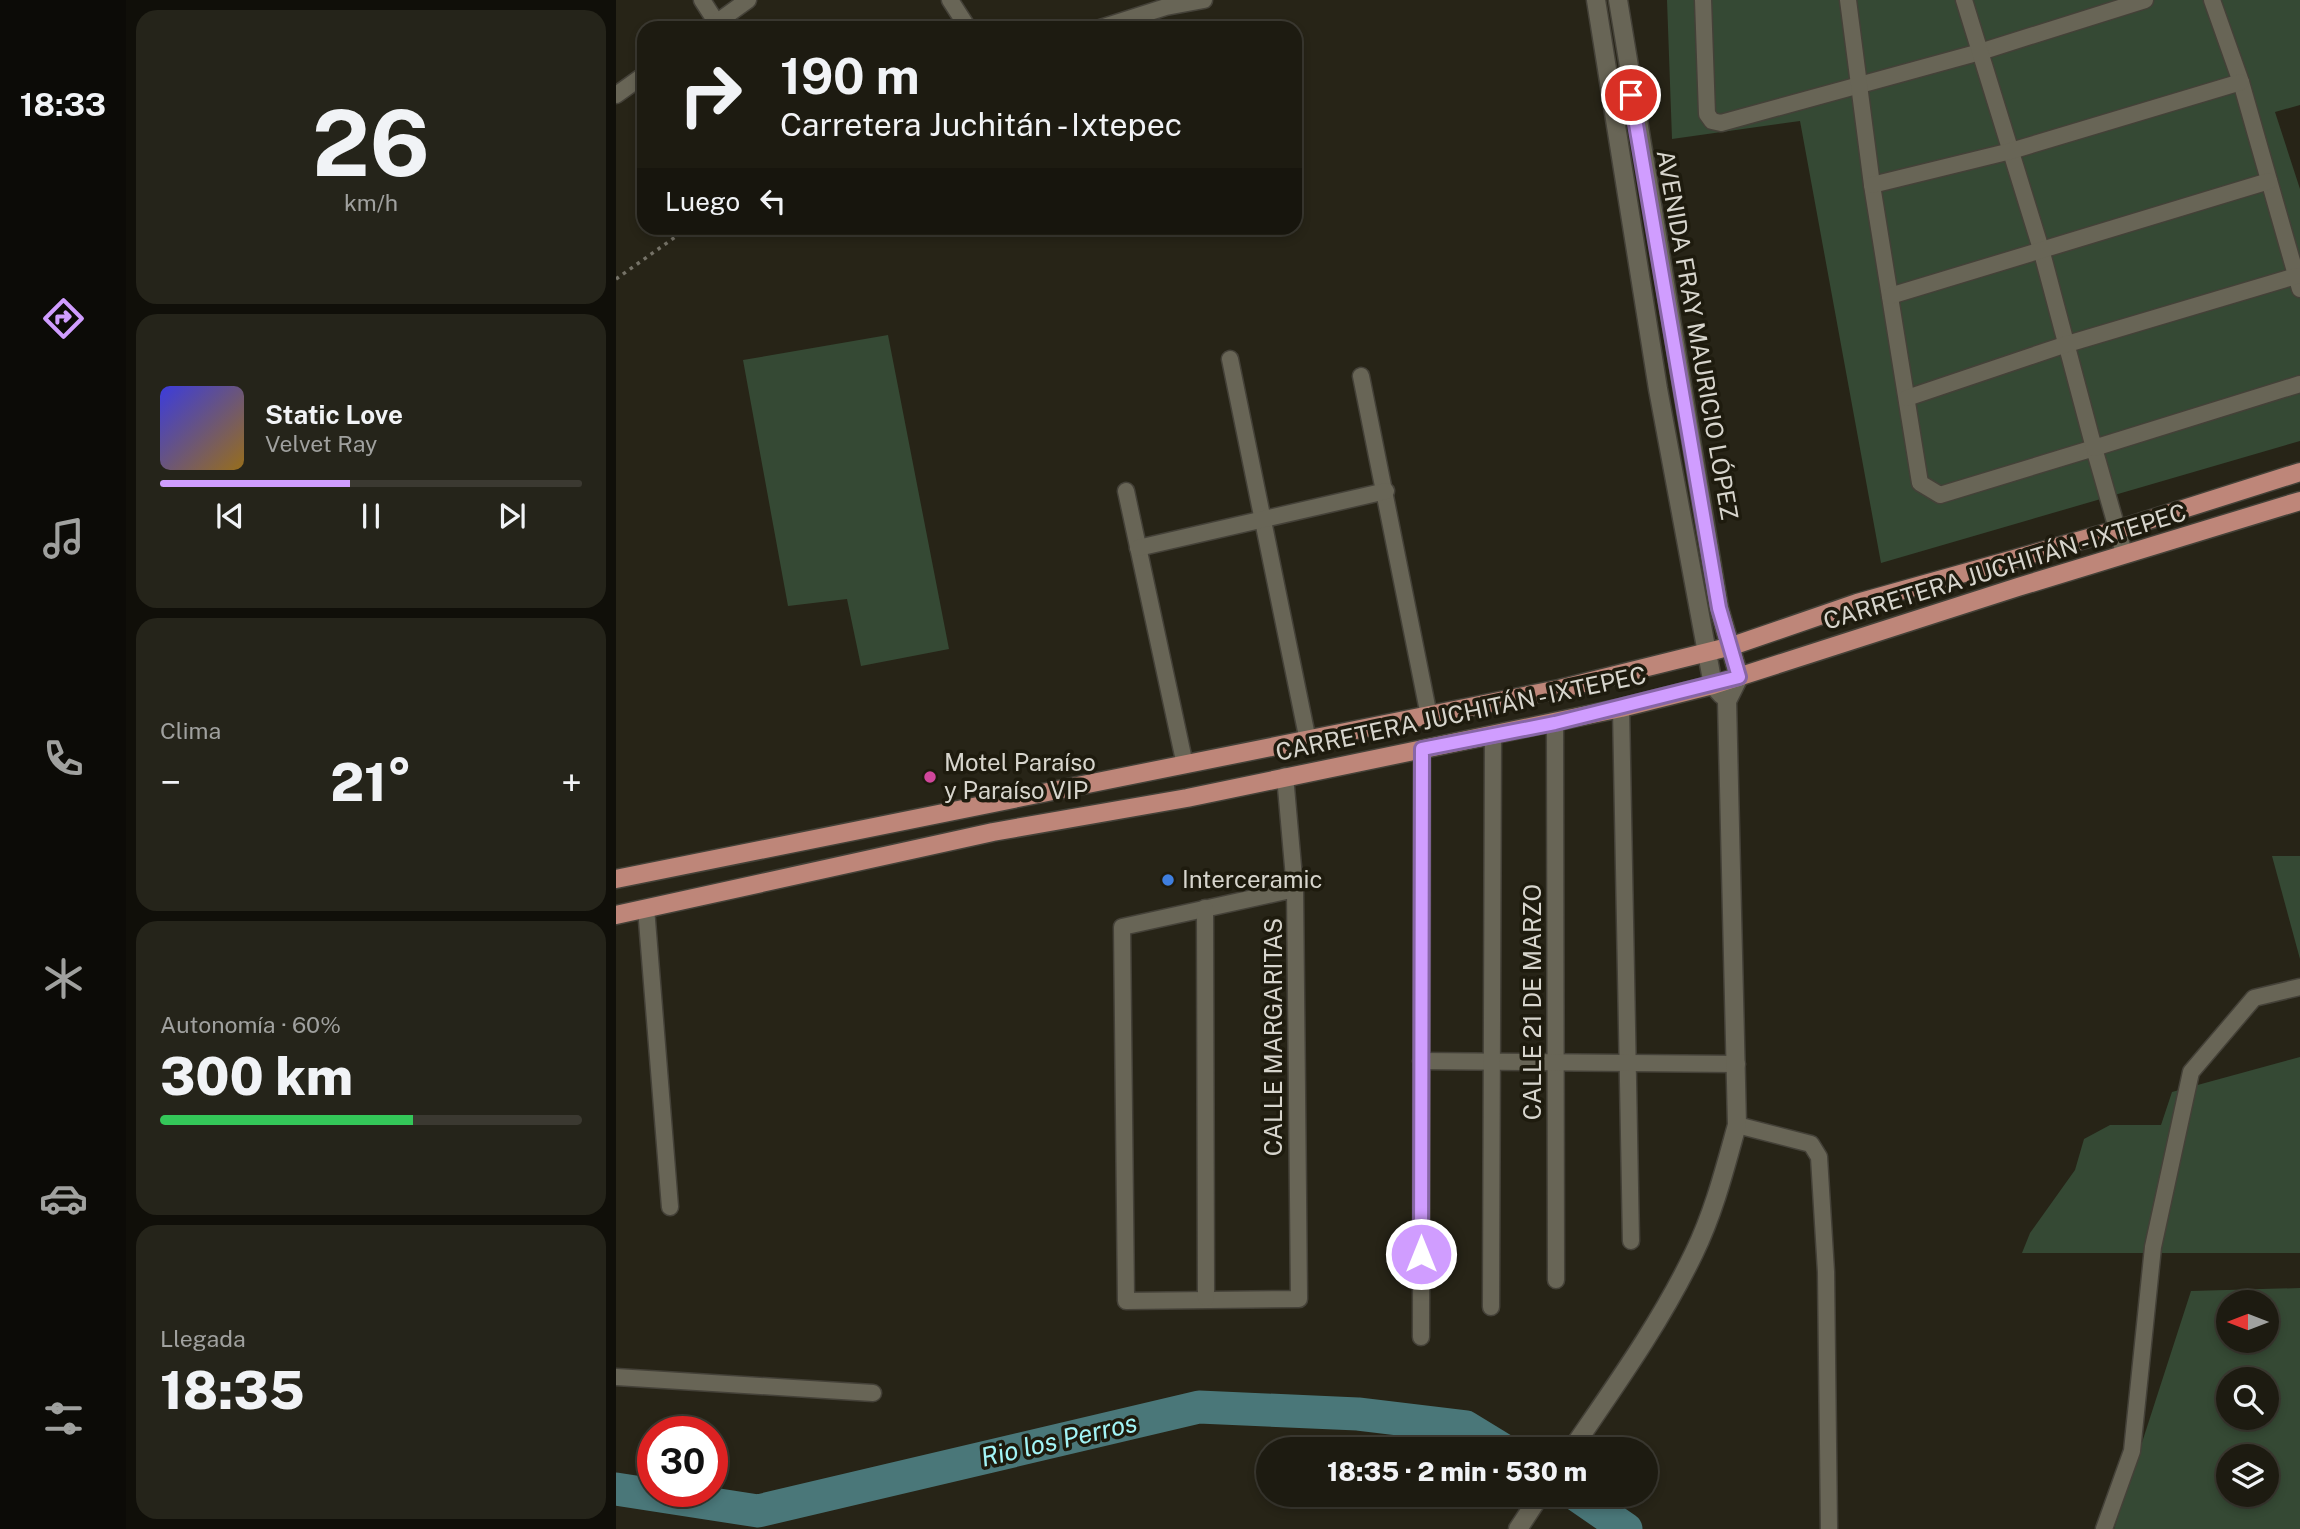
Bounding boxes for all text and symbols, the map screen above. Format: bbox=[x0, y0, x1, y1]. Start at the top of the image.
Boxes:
text: 190 m bbox=[780, 47, 920, 105]
icon: right bbox=[665, 49, 756, 140]
pin bbox=[1601, 65, 1661, 125]
icon: arrive bbox=[1612, 76, 1650, 114]
text: 18:33 bbox=[20, 86, 106, 123]
text: 26 bbox=[312, 90, 430, 196]
text: Carretera Juchitán - Ixtepec bbox=[780, 106, 1182, 143]
street label: AVENIDA FRAY MAURICIO LÓPEZ bbox=[1652, 147, 1744, 522]
icon: left bbox=[754, 182, 792, 220]
text: Luego bbox=[665, 186, 740, 217]
text: km/h bbox=[344, 189, 398, 216]
icon: directions bbox=[39, 294, 88, 343]
text: Static Love bbox=[265, 399, 403, 430]
text: Velvet Ray bbox=[265, 430, 377, 457]
icon: previous bbox=[211, 497, 249, 535]
icon: pause bbox=[352, 497, 390, 535]
icon: next bbox=[493, 497, 531, 535]
street label: CARRETERA JUCHITÁN - IXTEPEC bbox=[1820, 497, 2190, 635]
icon: music bbox=[39, 514, 88, 563]
street label: CARRETERA JUCHITÁN - IXTEPEC bbox=[1273, 660, 1649, 766]
text: Clima bbox=[160, 717, 221, 744]
icon: phone bbox=[39, 734, 88, 783]
place label: Motel Paraíso y Paraíso VIP bbox=[944, 748, 1096, 804]
text: 21° bbox=[330, 752, 412, 813]
text: − bbox=[160, 760, 181, 805]
text: + bbox=[561, 760, 582, 805]
marker: Motel Paraíso y Paraíso VIP bbox=[922, 769, 938, 785]
place label: Interceramic bbox=[1182, 865, 1322, 893]
marker: Interceramic bbox=[1160, 872, 1176, 888]
street label: CALLE 21 DE MARZO bbox=[1518, 884, 1546, 1120]
street label: CALLE MARGARITAS bbox=[1259, 918, 1287, 1156]
icon: climate bbox=[39, 954, 88, 1003]
text: Autonomía · 60% bbox=[160, 1011, 341, 1038]
text: 300 km bbox=[160, 1046, 353, 1107]
icon: car bbox=[39, 1174, 88, 1223]
position arrow bbox=[1384, 1217, 1458, 1291]
north arrow bbox=[2216, 1290, 2278, 1353]
map controls bbox=[2216, 1290, 2279, 1507]
text: Llegada bbox=[160, 1325, 246, 1352]
text: 18:35 bbox=[160, 1360, 305, 1421]
button: search bbox=[2216, 1367, 2279, 1430]
icon: filters bbox=[39, 1394, 88, 1443]
water label: Rio los Perros bbox=[978, 1406, 1140, 1473]
speed limit sign: 30 bbox=[637, 1416, 728, 1507]
button: layers bbox=[2216, 1444, 2279, 1507]
text: 18:35 · 2 min · 530 m bbox=[1327, 1456, 1587, 1487]

